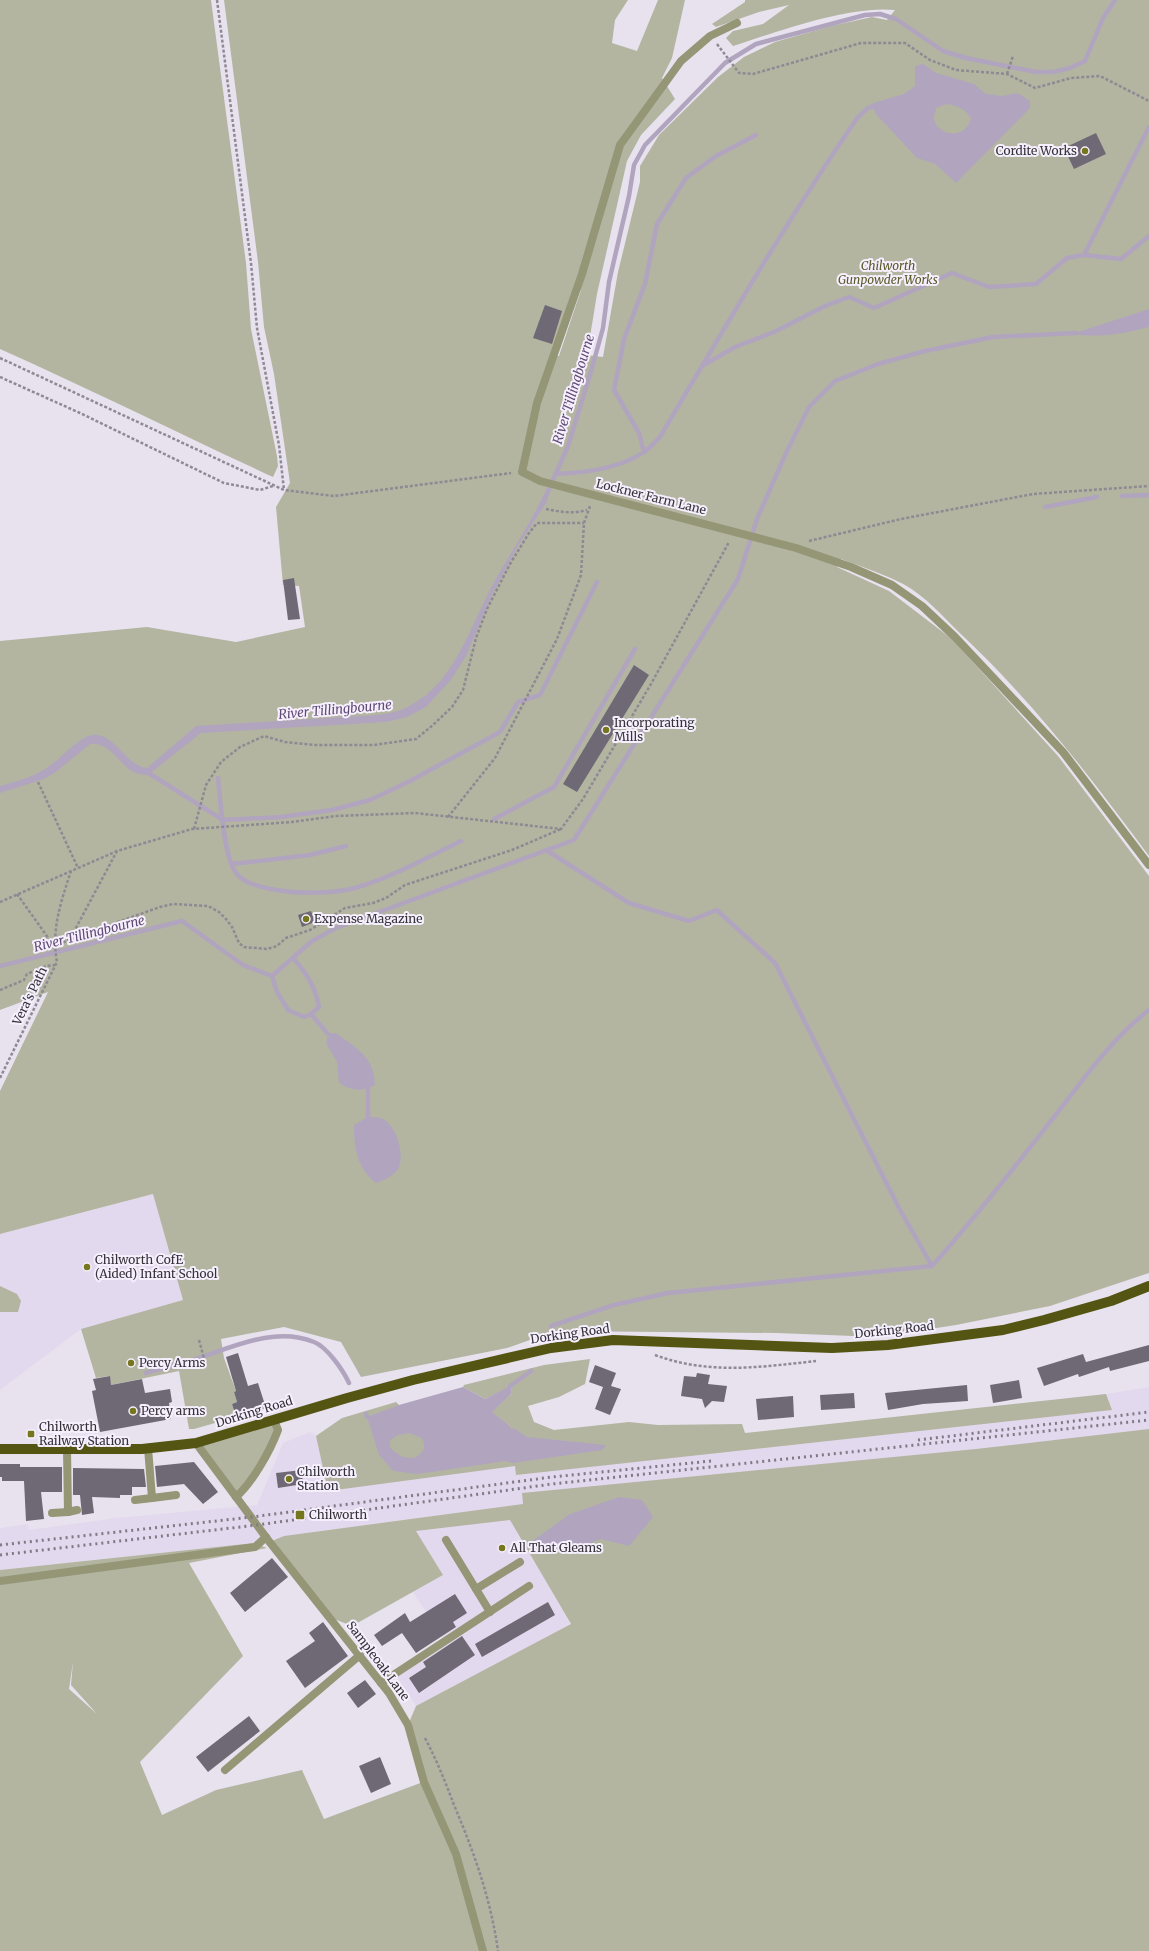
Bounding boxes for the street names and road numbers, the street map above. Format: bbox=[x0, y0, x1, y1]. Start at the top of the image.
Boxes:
street label: Lockner Farm Lane bbox=[595, 476, 708, 517]
street label: Vera's Path bbox=[9, 964, 50, 1028]
street label: Dorking Road bbox=[853, 1318, 934, 1341]
street label: Dorking Road bbox=[529, 1321, 611, 1346]
street label: Dorking Road bbox=[213, 1393, 294, 1430]
street label: Sampleoak Lane bbox=[344, 1618, 413, 1703]

